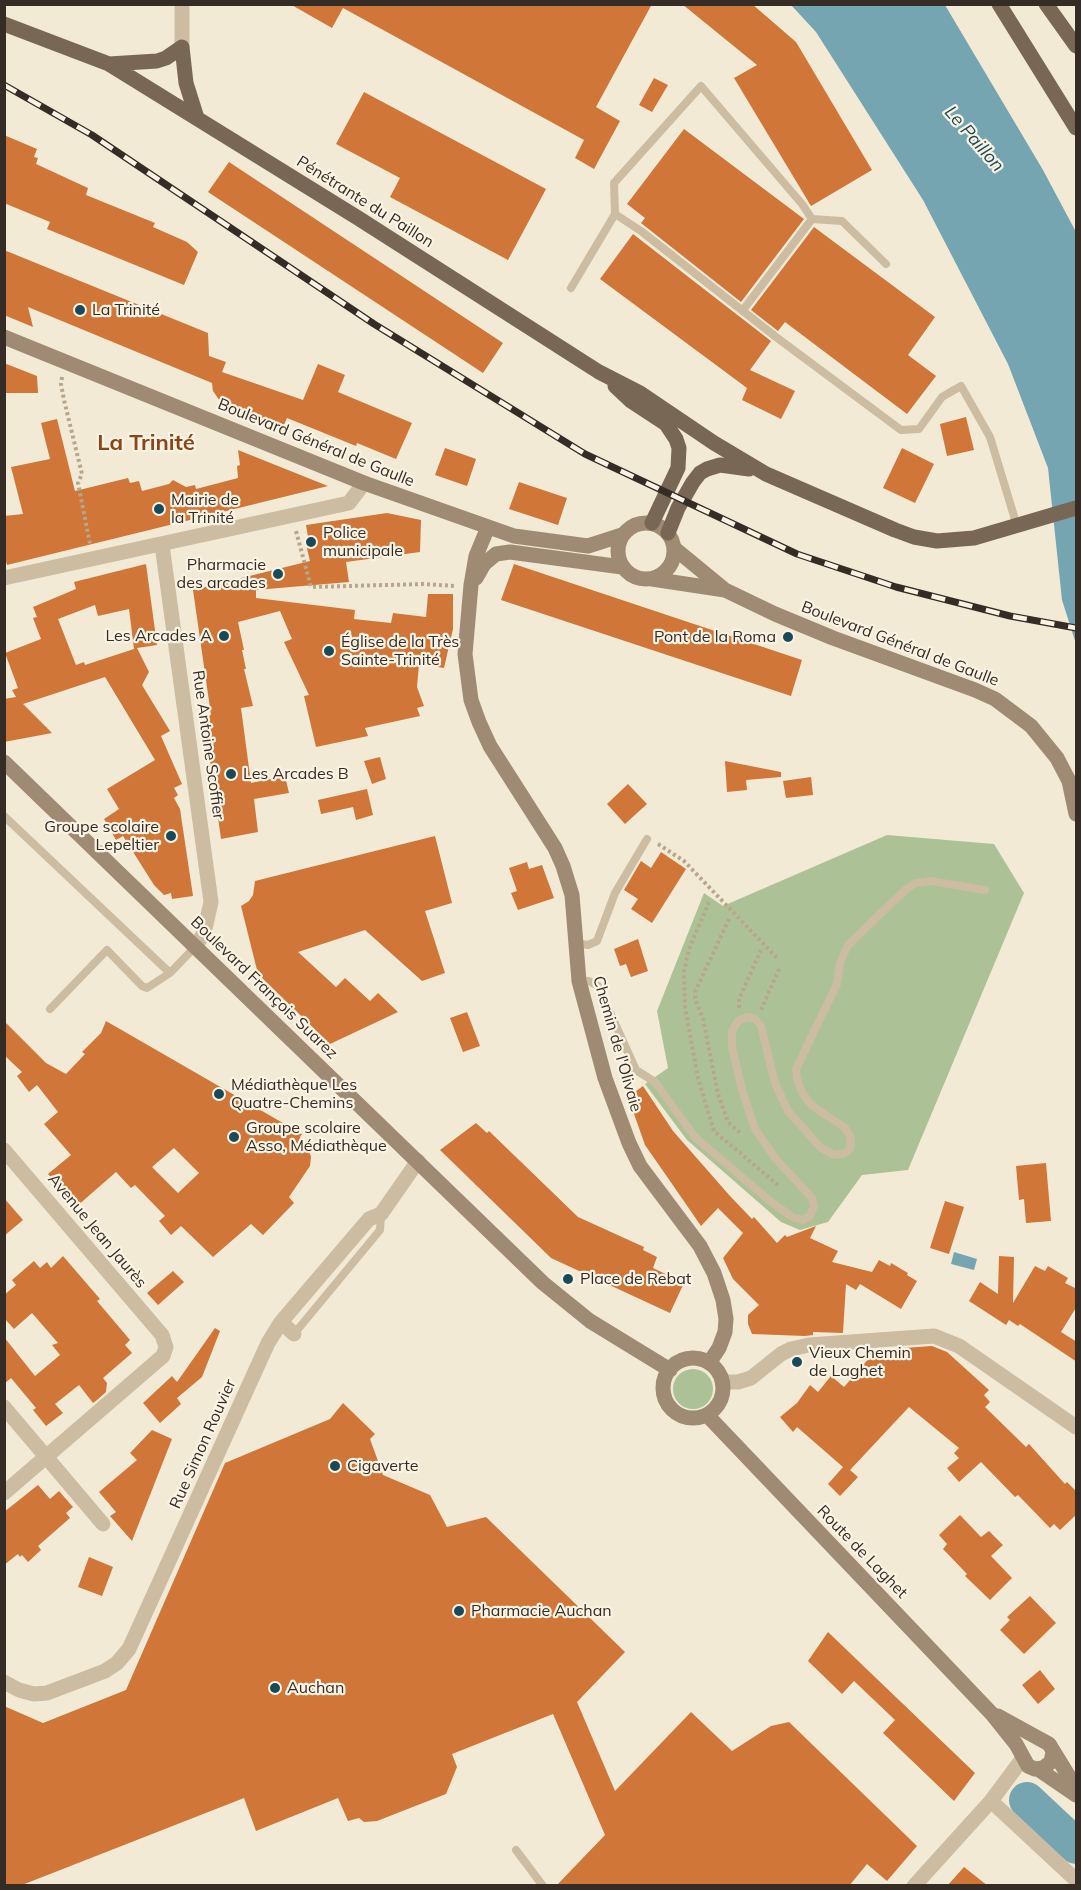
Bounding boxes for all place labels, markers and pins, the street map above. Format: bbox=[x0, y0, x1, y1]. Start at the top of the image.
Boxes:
place label: La Trinité bbox=[92, 300, 160, 320]
marker: La Trinité bbox=[73, 303, 87, 317]
place label: Mairie de la Trinité bbox=[171, 490, 239, 528]
marker: Mairie de la Trinité bbox=[152, 502, 166, 516]
place label: Police municipale bbox=[323, 523, 403, 561]
marker: Police municipale bbox=[304, 535, 318, 549]
place label: Pharmacie des arcades bbox=[177, 555, 266, 593]
marker: Pharmacie des arcades bbox=[271, 567, 285, 581]
place label: Les Arcades A bbox=[105, 626, 212, 646]
place label: Pont de la Roma bbox=[654, 627, 776, 647]
marker: Les Arcades A bbox=[217, 629, 231, 643]
marker: Pont de la Roma bbox=[781, 630, 795, 644]
place label: Église de la Très Sainte-Trinité bbox=[341, 632, 459, 670]
marker: Église de la Très Sainte-Trinité bbox=[322, 644, 336, 658]
place label: Les Arcades B bbox=[243, 764, 349, 784]
marker: Les Arcades B bbox=[224, 767, 238, 781]
place label: Groupe scolaire Lepeltier bbox=[44, 817, 159, 855]
marker: Groupe scolaire Lepeltier bbox=[164, 829, 178, 843]
place label: Médiathèque Les Quatre-Chemins bbox=[231, 1075, 357, 1113]
marker: Médiathèque Les Quatre-Chemins bbox=[212, 1087, 226, 1101]
place label: Groupe scolaire Asso, Médiathèque bbox=[246, 1118, 387, 1156]
marker: Groupe scolaire Asso, Médiathèque bbox=[227, 1130, 241, 1144]
place label: Place de Rebat bbox=[580, 1269, 691, 1289]
marker: Place de Rebat bbox=[561, 1272, 575, 1286]
place label: Vieux Chemin de Laghet bbox=[809, 1343, 911, 1381]
marker: Vieux Chemin de Laghet bbox=[790, 1355, 804, 1369]
place label: Cigaverte bbox=[347, 1456, 418, 1476]
marker: Cigaverte bbox=[328, 1459, 342, 1473]
place label: Pharmacie Auchan bbox=[471, 1601, 612, 1621]
marker: Pharmacie Auchan bbox=[452, 1604, 466, 1618]
place label: Auchan bbox=[287, 1678, 344, 1698]
marker: Auchan bbox=[268, 1681, 282, 1695]

